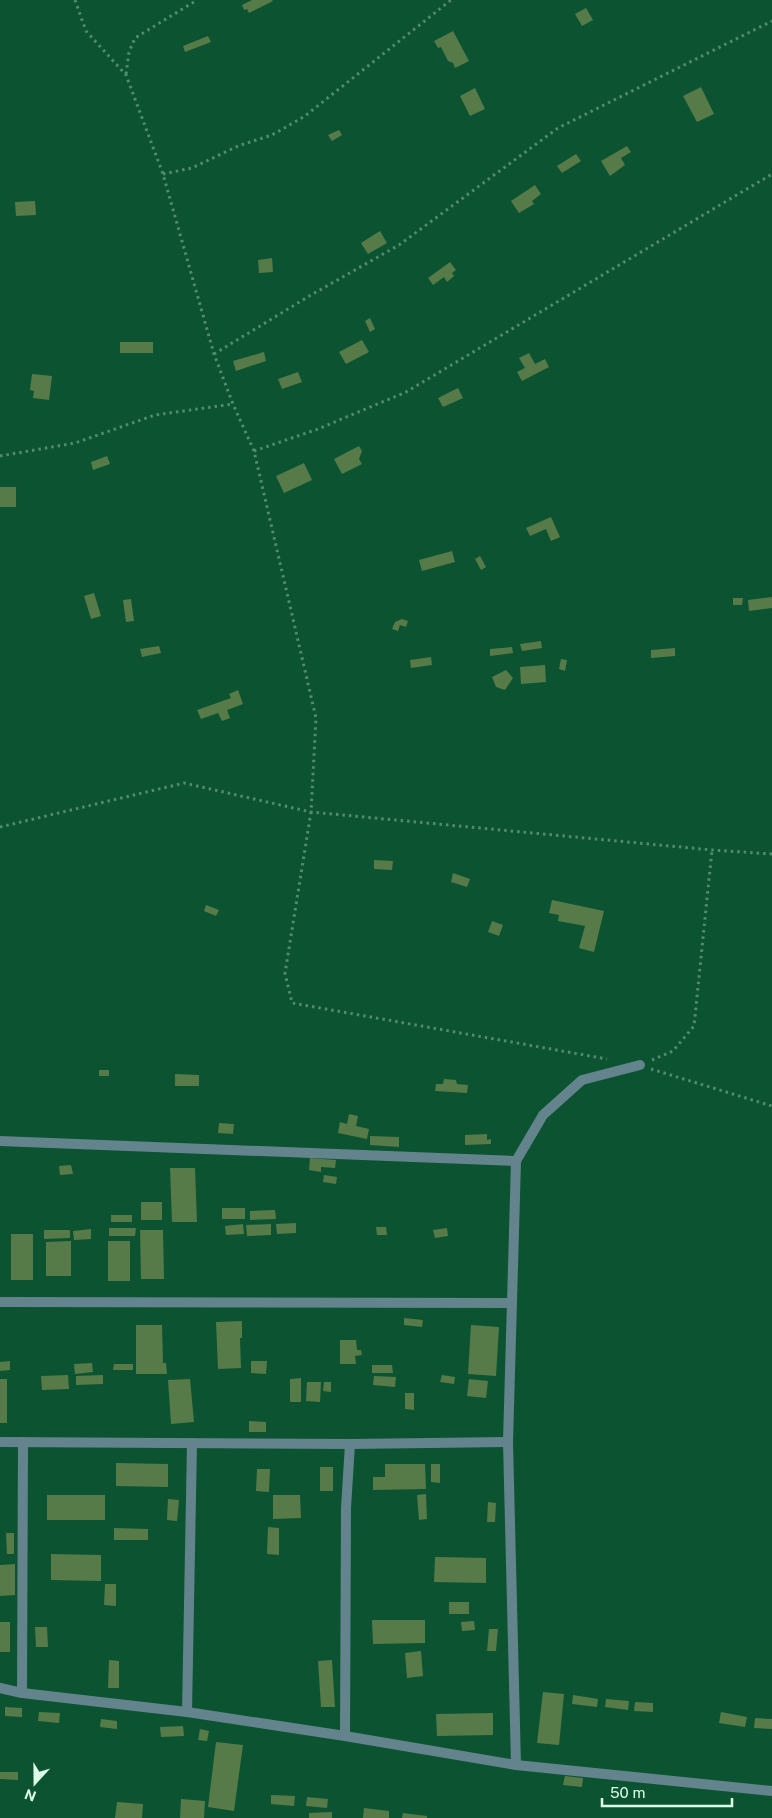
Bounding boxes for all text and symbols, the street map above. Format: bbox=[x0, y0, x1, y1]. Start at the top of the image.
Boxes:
north arrow bbox=[10, 1758, 60, 1808]
scale bar bbox=[602, 1776, 732, 1808]
text: 50 m bbox=[610, 1784, 645, 1801]
text: N bbox=[22, 1786, 38, 1805]

